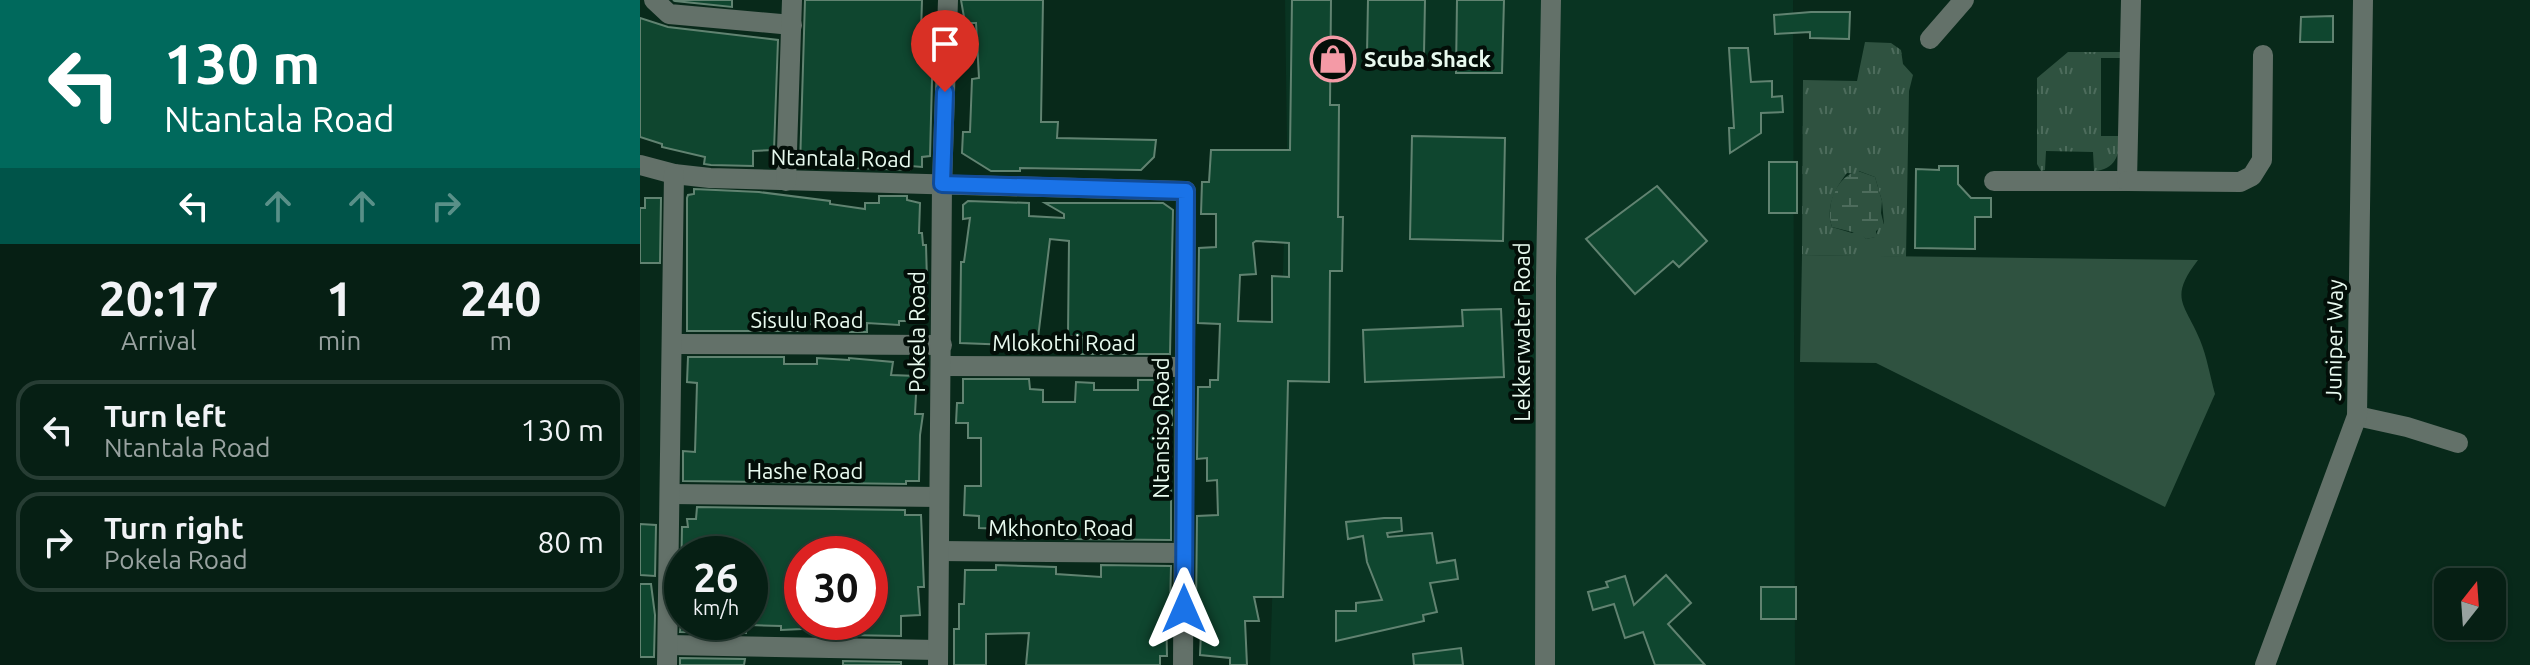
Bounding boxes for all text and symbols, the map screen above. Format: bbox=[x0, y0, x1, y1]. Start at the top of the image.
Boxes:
pin bbox=[911, 10, 979, 92]
icon: arrive bbox=[923, 22, 967, 66]
icon: left bbox=[32, 32, 136, 136]
text: 130 m bbox=[164, 32, 320, 95]
shop icon: Scuba Shack bbox=[1309, 35, 1357, 83]
place label: Scuba Shack bbox=[1364, 46, 1492, 71]
text: Ntantala Road bbox=[164, 98, 395, 139]
street label: Ntantala Road bbox=[770, 144, 912, 171]
icon: left bbox=[172, 184, 216, 228]
icon: ahead bbox=[256, 184, 300, 228]
icon: ahead bbox=[340, 184, 384, 228]
icon: right bbox=[424, 184, 468, 228]
street label: Lekkerwater Road bbox=[1509, 242, 1534, 422]
text: 20:17 bbox=[99, 271, 219, 325]
text: 1 bbox=[326, 271, 353, 325]
text: 240 bbox=[460, 271, 541, 325]
street label: Pokela Road bbox=[904, 271, 929, 393]
street label: Juniper Way bbox=[2320, 279, 2347, 401]
street label: Sisulu Road bbox=[750, 307, 864, 332]
text: Arrival bbox=[121, 326, 197, 355]
text: min bbox=[318, 326, 361, 355]
text: m bbox=[489, 326, 512, 355]
street label: Mlokothi Road bbox=[992, 330, 1136, 355]
street label: Ntansiso Road bbox=[1148, 357, 1173, 499]
text: Turn left bbox=[104, 399, 226, 433]
icon: left bbox=[36, 408, 80, 452]
text: 130 m bbox=[520, 413, 604, 447]
text: Ntantala Road bbox=[104, 433, 271, 462]
street label: Hashe Road bbox=[747, 458, 863, 483]
text: Turn right bbox=[104, 511, 244, 545]
street label: Mkhonto Road bbox=[988, 515, 1134, 540]
icon: right bbox=[36, 520, 80, 564]
text: 80 m bbox=[537, 525, 604, 559]
speed limit sign: 30 bbox=[784, 536, 888, 640]
text: Pokela Road bbox=[104, 545, 248, 574]
text: 26 bbox=[693, 555, 739, 600]
position arrow bbox=[1142, 567, 1226, 651]
north arrow bbox=[2434, 568, 2506, 640]
map controls bbox=[2434, 568, 2506, 640]
text: km/h bbox=[693, 596, 739, 619]

